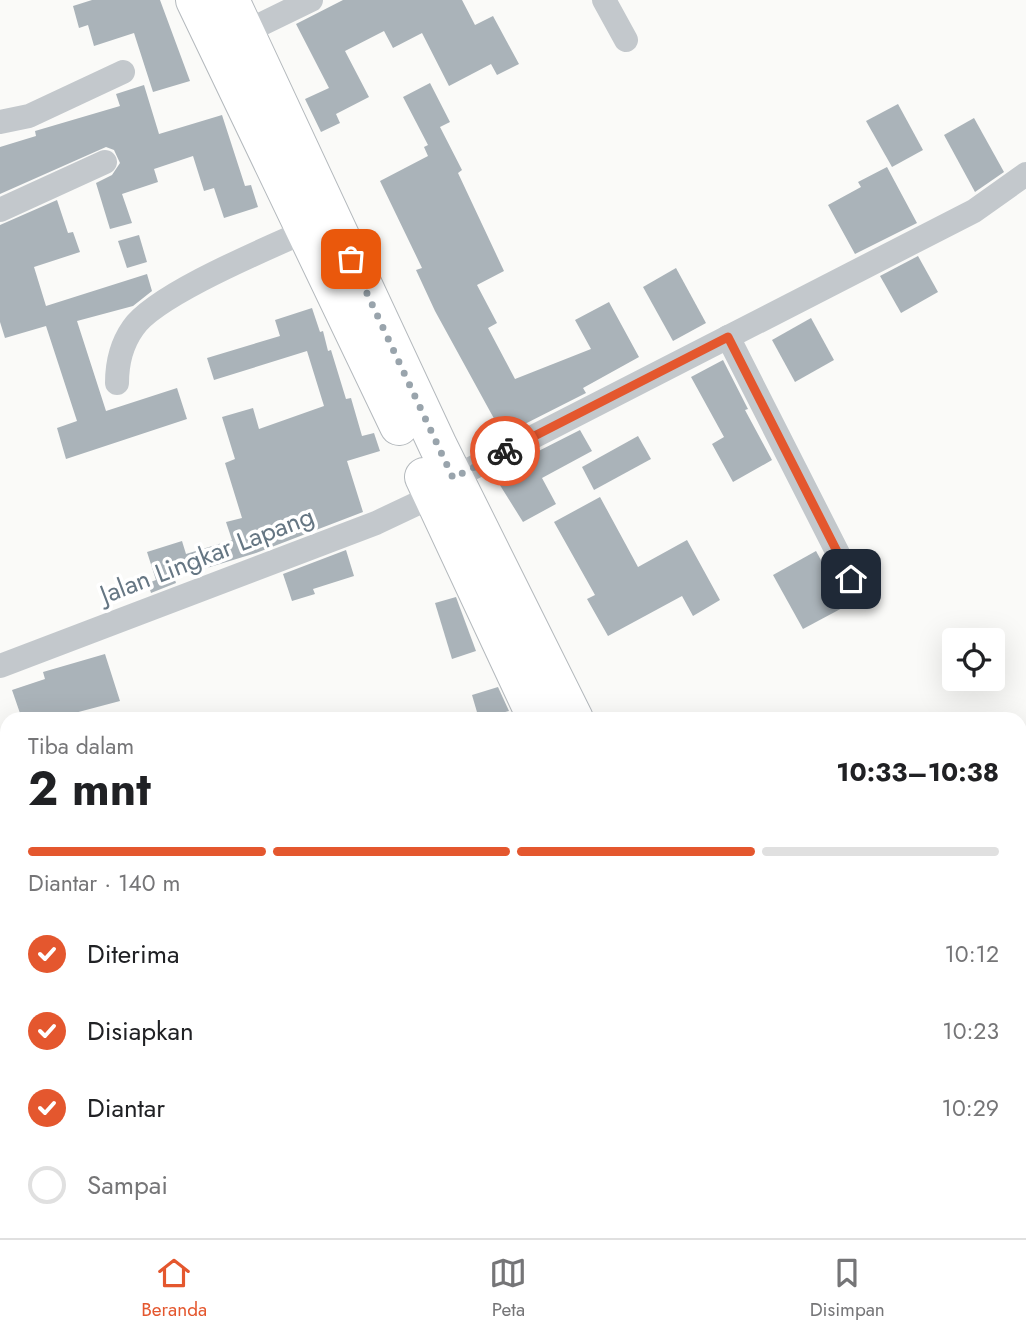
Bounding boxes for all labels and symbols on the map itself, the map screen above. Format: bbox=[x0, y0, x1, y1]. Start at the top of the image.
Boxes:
pin bbox=[321, 229, 381, 289]
courier bbox=[470, 416, 540, 486]
street label: Jalan Lingkar Lapang bbox=[92, 497, 319, 614]
pin bbox=[821, 549, 881, 609]

